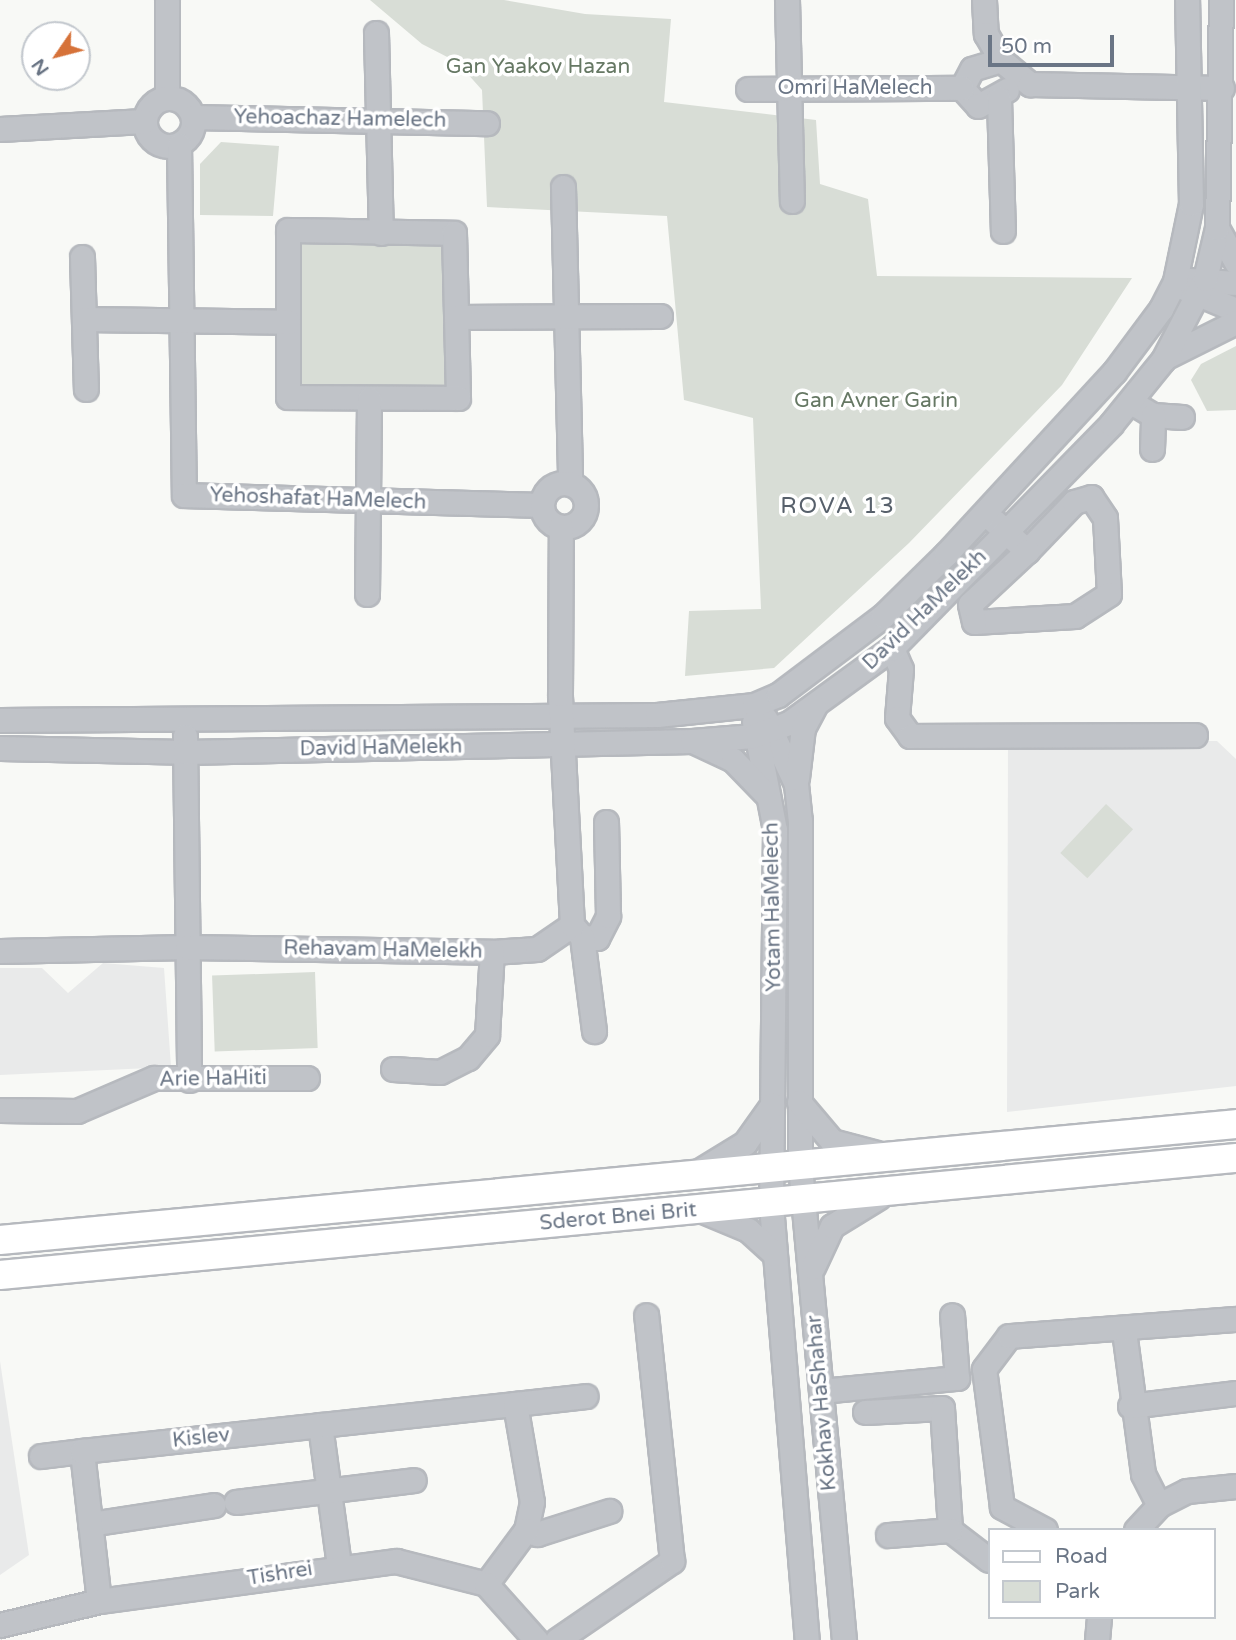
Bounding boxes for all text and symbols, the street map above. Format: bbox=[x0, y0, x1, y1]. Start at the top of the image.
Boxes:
north arrow bbox=[21, 21, 91, 91]
scale bar bbox=[991, 21, 1117, 65]
text: 50 m bbox=[1001, 34, 1052, 59]
text: N bbox=[27, 54, 54, 79]
park label: Gan Yaakov Hazan bbox=[446, 54, 630, 80]
street label: Omri HaMelech bbox=[777, 75, 933, 101]
street label: Yehoachaz Hamelech bbox=[233, 105, 447, 133]
park label: Gan Avner Garin bbox=[794, 388, 958, 414]
street label: Yehoshafat HaMelech bbox=[209, 483, 427, 515]
district label: ROVA 13 bbox=[781, 492, 895, 520]
street label: David HaMelekh bbox=[858, 544, 992, 676]
street label: David HaMelekh bbox=[299, 734, 463, 762]
street label: Yotam HaMelech bbox=[759, 822, 787, 992]
street label: Rehavam HaMelekh bbox=[283, 936, 483, 964]
street label: Arie HaHiti bbox=[159, 1065, 267, 1093]
street label: Sderot Bnei Brit bbox=[538, 1198, 698, 1236]
street label: Kokhav HaShahar bbox=[802, 1314, 842, 1492]
street label: Kislev bbox=[171, 1422, 231, 1454]
legend bbox=[988, 1528, 1215, 1619]
text: Road bbox=[1055, 1544, 1108, 1569]
street label: Tishrei bbox=[246, 1556, 314, 1592]
text: Park bbox=[1055, 1579, 1100, 1604]

